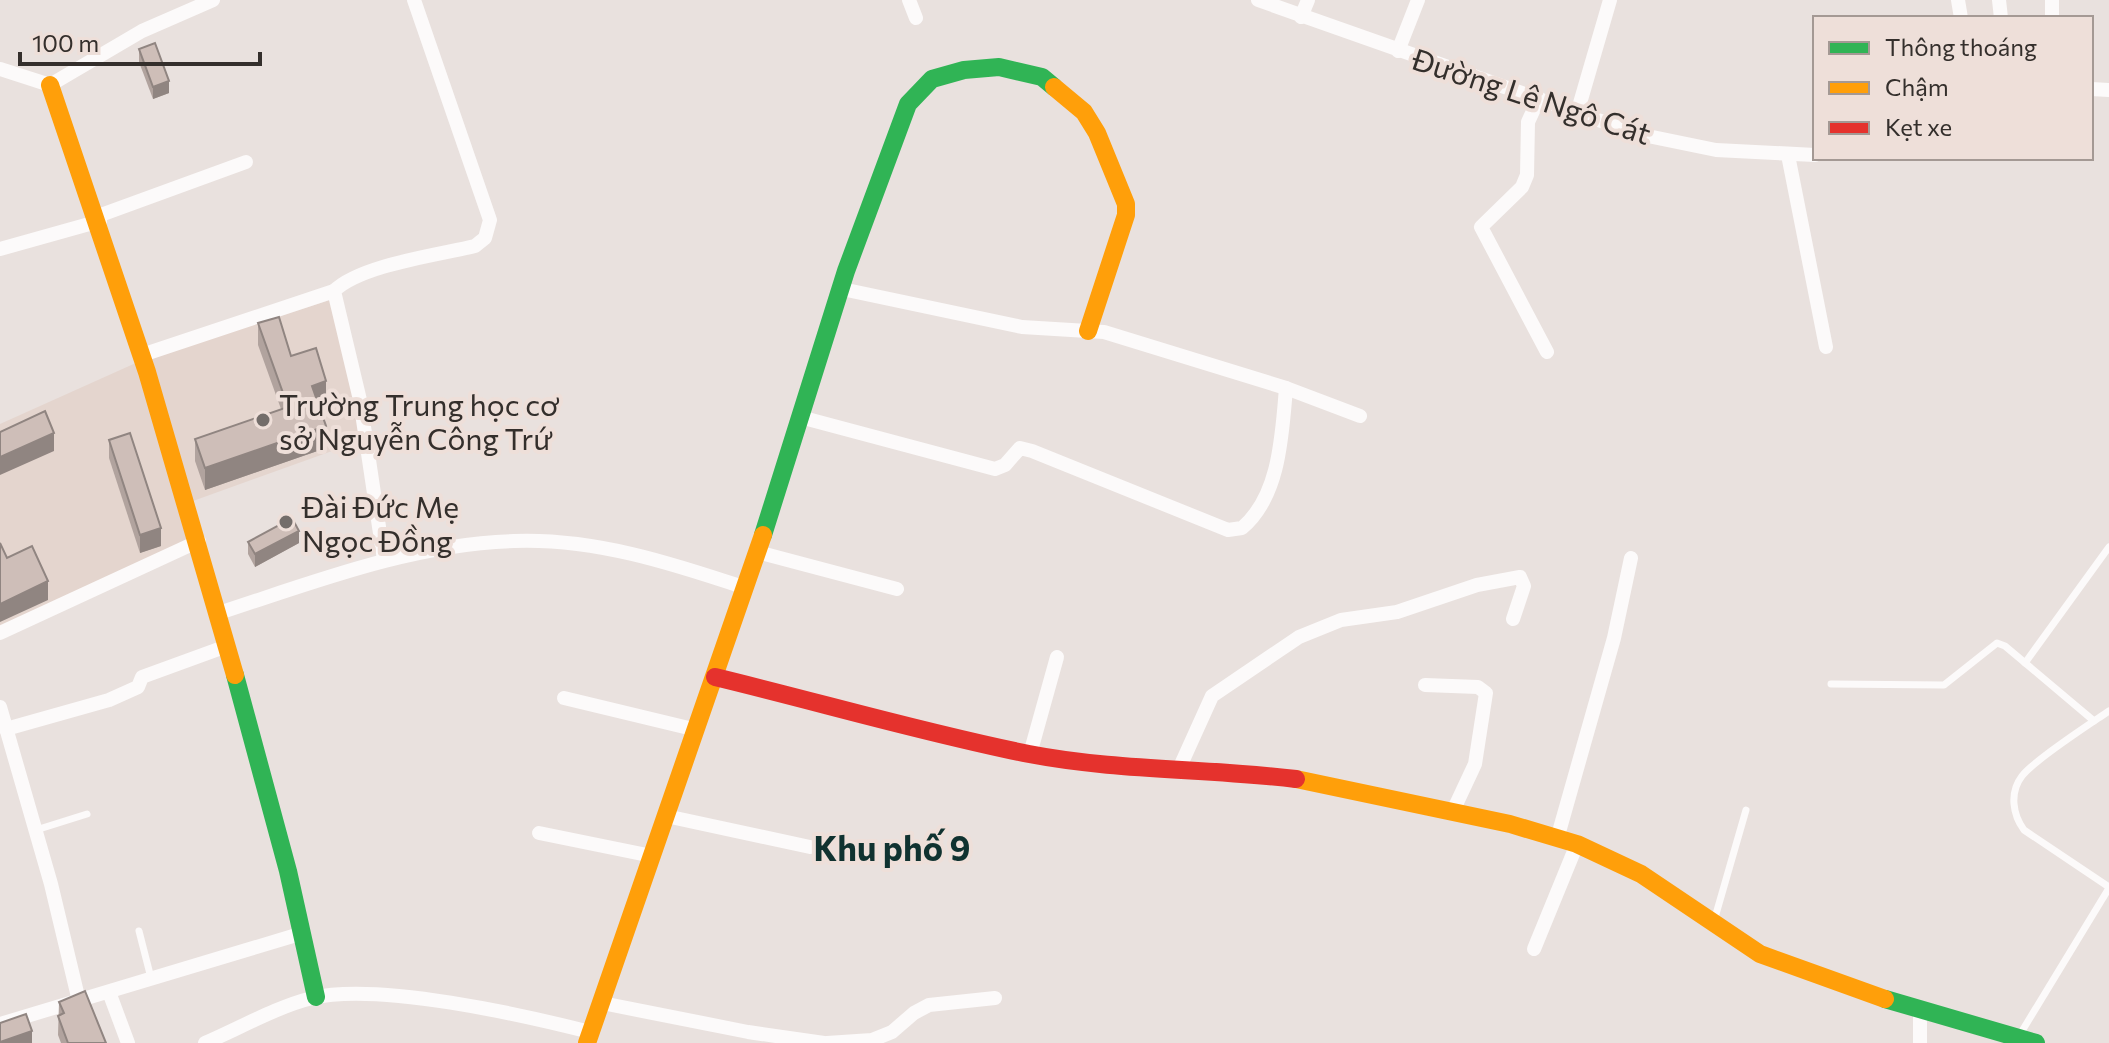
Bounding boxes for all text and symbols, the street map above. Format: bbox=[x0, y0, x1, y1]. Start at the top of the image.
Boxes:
scale bar bbox=[20, 16, 260, 66]
legend bbox=[1813, 16, 2093, 160]
text: 100 m bbox=[32, 28, 99, 57]
text: Thông thoáng bbox=[1885, 32, 2037, 61]
street label: Đường Lê Ngô Cát bbox=[1407, 39, 1656, 151]
text: Chậm bbox=[1885, 72, 1949, 101]
text: Kẹt xe bbox=[1885, 112, 1952, 141]
place label: Trường Trung học cơ sở Nguyễn Công Trứ bbox=[279, 385, 560, 456]
marker: Trường Trung học cơ sở Nguyễn Công Trứ bbox=[254, 411, 272, 429]
place label: Đài Đức Mẹ Ngọc Đồng bbox=[301, 487, 459, 558]
marker: Đài Đức Mẹ Ngọc Đồng bbox=[277, 513, 295, 531]
district label: Khu phố 9 bbox=[814, 826, 970, 868]

